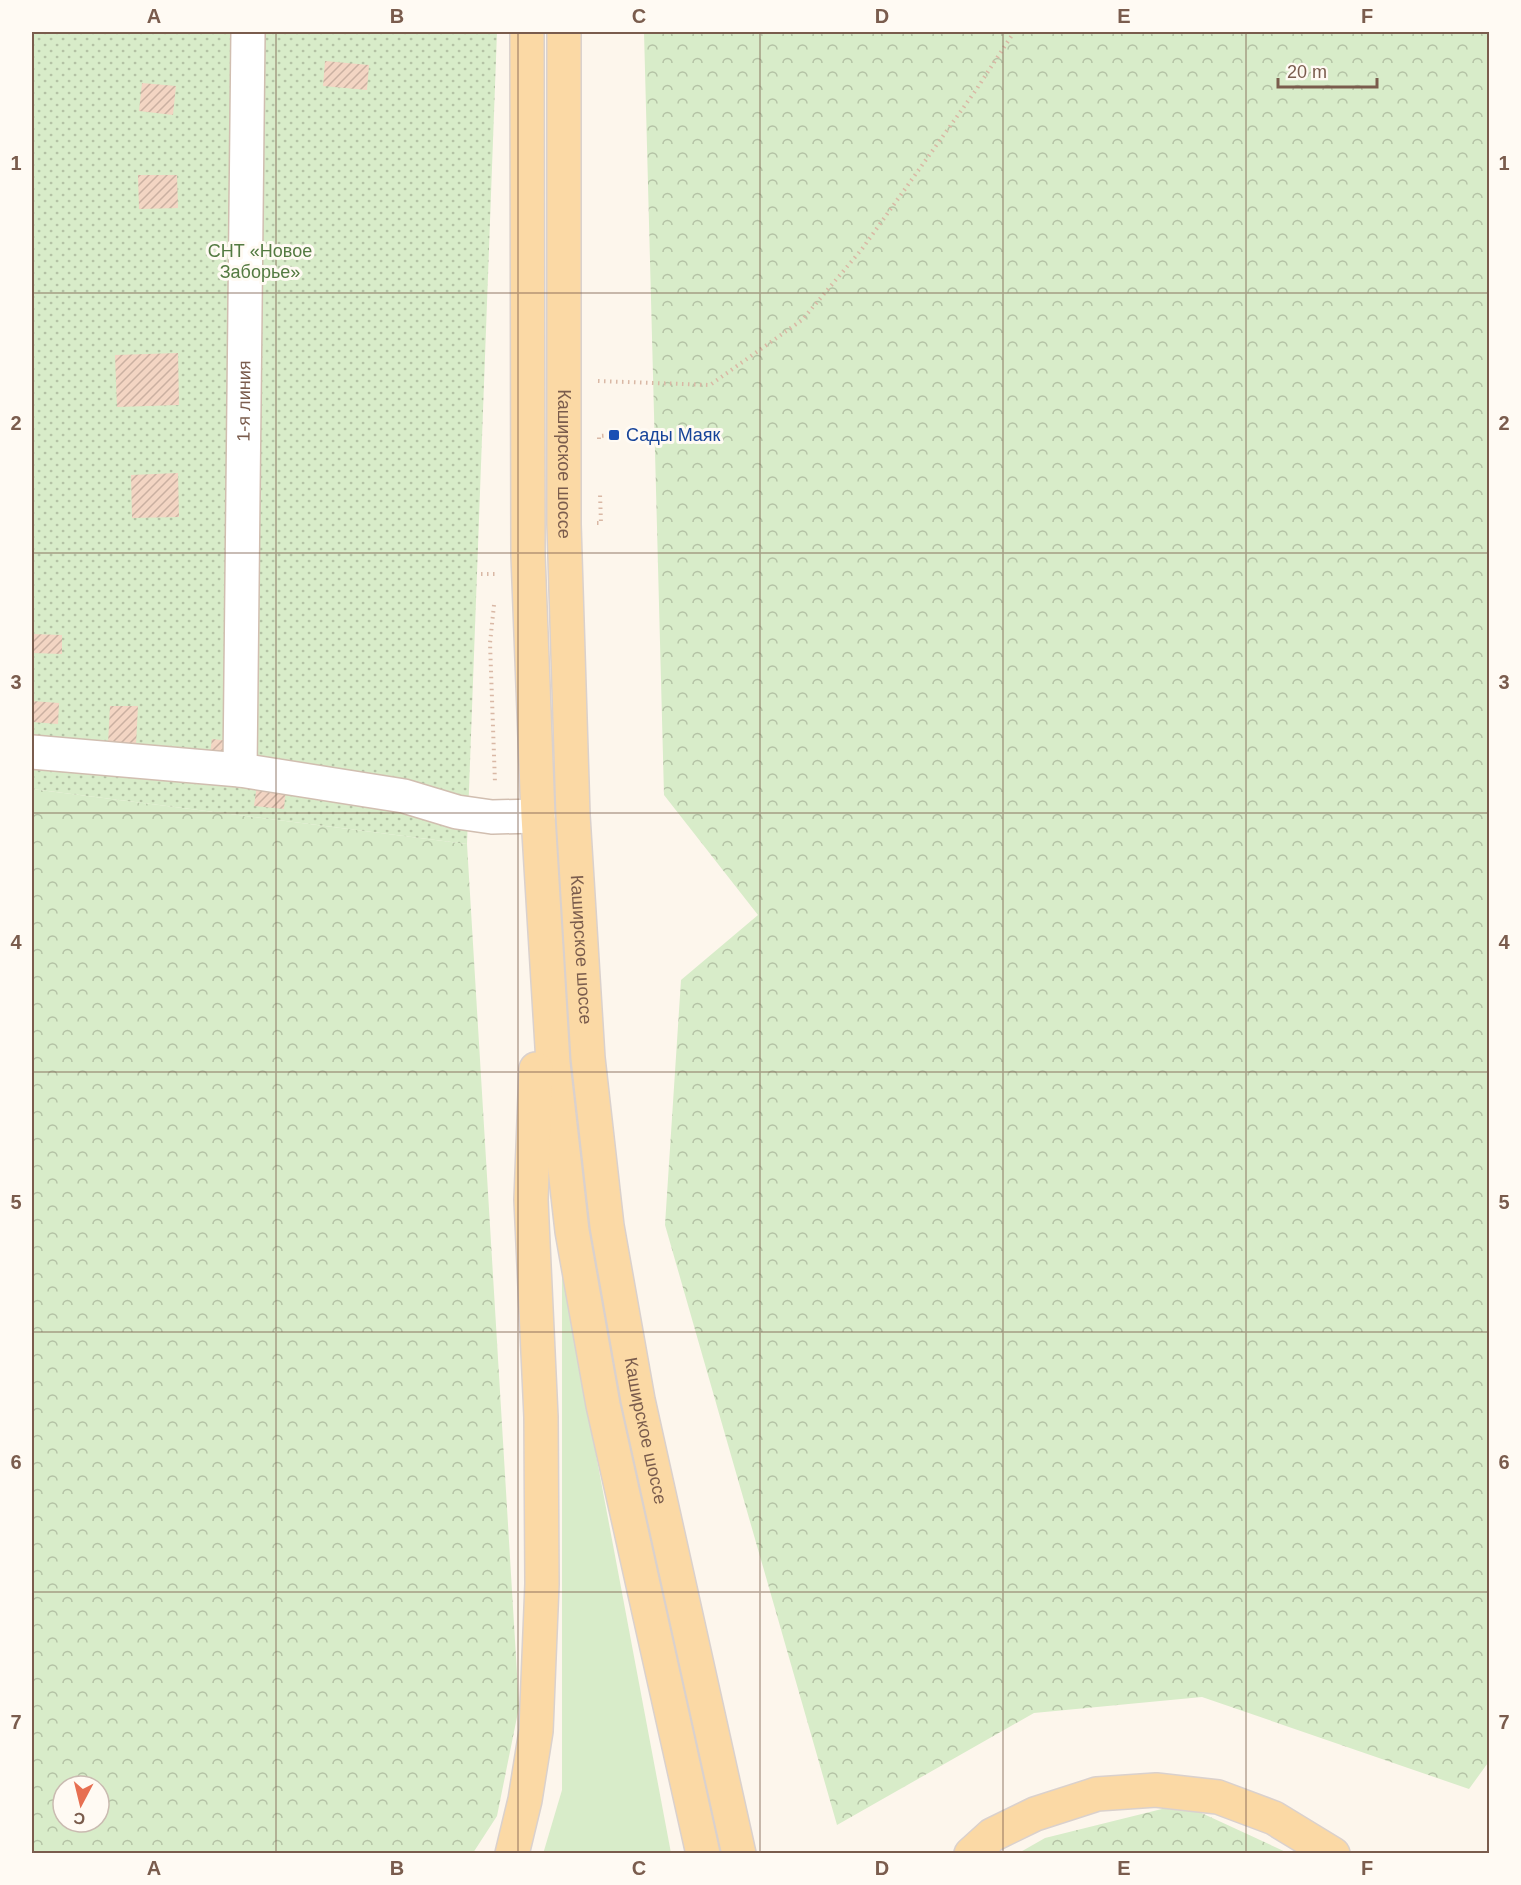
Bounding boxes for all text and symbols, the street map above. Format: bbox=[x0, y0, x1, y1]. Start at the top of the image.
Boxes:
text: A bbox=[147, 5, 161, 27]
text: B bbox=[390, 5, 404, 27]
text: C bbox=[632, 5, 646, 27]
text: D bbox=[875, 5, 889, 27]
text: E bbox=[1117, 5, 1131, 27]
text: F bbox=[1361, 5, 1373, 27]
scale bar bbox=[1278, 51, 1377, 89]
text: 20 m bbox=[1287, 62, 1327, 82]
text: 1 bbox=[10, 152, 22, 174]
text: 1 bbox=[1498, 152, 1510, 174]
park label: СНТ «Новое Заборье» bbox=[208, 241, 312, 282]
street label: 1-я линия bbox=[234, 360, 254, 442]
street label: Каширское шоссе bbox=[554, 389, 574, 539]
text: 2 bbox=[10, 412, 22, 434]
text: 2 bbox=[1498, 412, 1510, 434]
place label: Сады Маяк bbox=[626, 425, 721, 445]
marker: Сады Маяк bbox=[607, 428, 621, 442]
text: 3 bbox=[10, 671, 22, 693]
text: 3 bbox=[1498, 671, 1510, 693]
street label: Каширское шоссе bbox=[567, 874, 596, 1025]
text: 4 bbox=[10, 931, 22, 953]
text: 4 bbox=[1498, 931, 1510, 953]
text: 5 bbox=[10, 1191, 22, 1213]
text: 5 bbox=[1498, 1191, 1510, 1213]
street label: Каширское шоссе bbox=[621, 1356, 671, 1506]
text: 6 bbox=[10, 1451, 22, 1473]
text: 6 bbox=[1498, 1451, 1510, 1473]
text: 7 bbox=[10, 1711, 22, 1733]
text: 7 bbox=[1498, 1711, 1510, 1733]
north arrow bbox=[51, 1774, 111, 1834]
text: С bbox=[72, 1809, 86, 1828]
text: A bbox=[147, 1857, 161, 1879]
text: B bbox=[390, 1857, 404, 1879]
text: C bbox=[632, 1857, 646, 1879]
text: D bbox=[875, 1857, 889, 1879]
text: E bbox=[1117, 1857, 1131, 1879]
text: F bbox=[1361, 1857, 1373, 1879]

